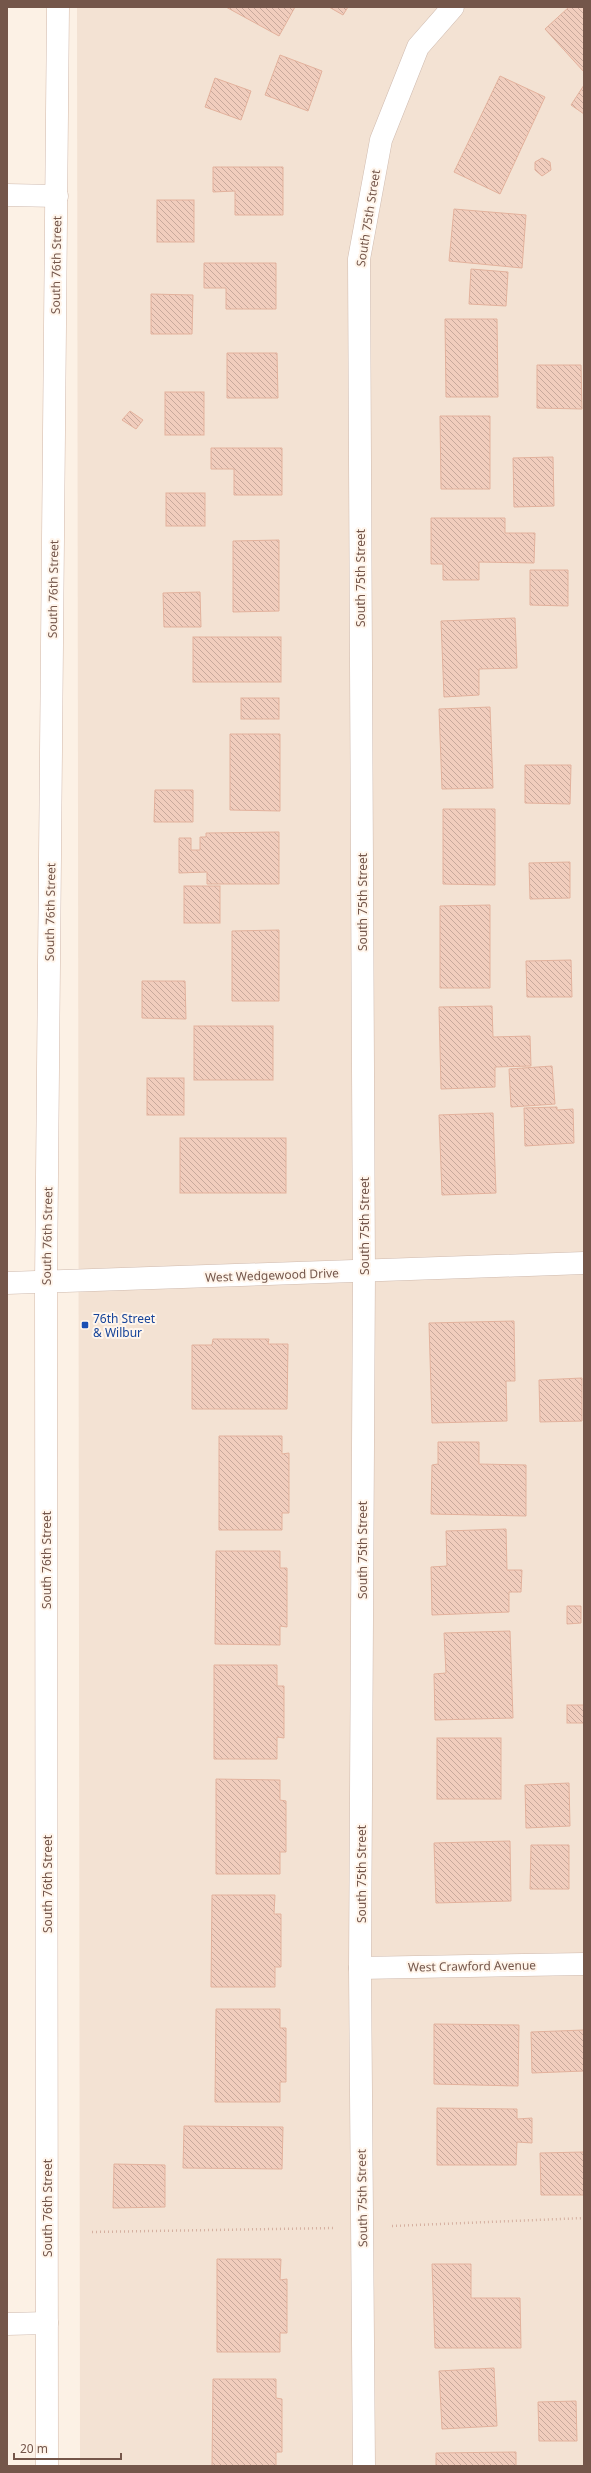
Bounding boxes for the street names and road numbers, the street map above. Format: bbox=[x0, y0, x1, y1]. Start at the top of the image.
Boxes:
street label: South 75th Street bbox=[352, 167, 384, 268]
street label: South 76th Street bbox=[47, 215, 65, 314]
street label: South 75th Street bbox=[352, 528, 369, 627]
street label: South 76th Street bbox=[44, 539, 62, 638]
street label: South 75th Street bbox=[354, 852, 371, 951]
street label: South 76th Street bbox=[41, 862, 59, 961]
street label: South 75th Street bbox=[356, 1176, 373, 1275]
street label: South 76th Street bbox=[38, 1186, 56, 1285]
street label: West Wedgewood Drive bbox=[205, 1264, 339, 1286]
street label: South 75th Street bbox=[354, 1500, 371, 1599]
street label: South 76th Street bbox=[38, 1510, 55, 1609]
street label: South 75th Street bbox=[353, 1824, 370, 1923]
street label: South 76th Street bbox=[39, 1834, 56, 1933]
street label: West Crawford Avenue bbox=[408, 1956, 536, 1976]
street label: South 75th Street bbox=[353, 2148, 371, 2247]
street label: South 76th Street bbox=[39, 2158, 56, 2257]

